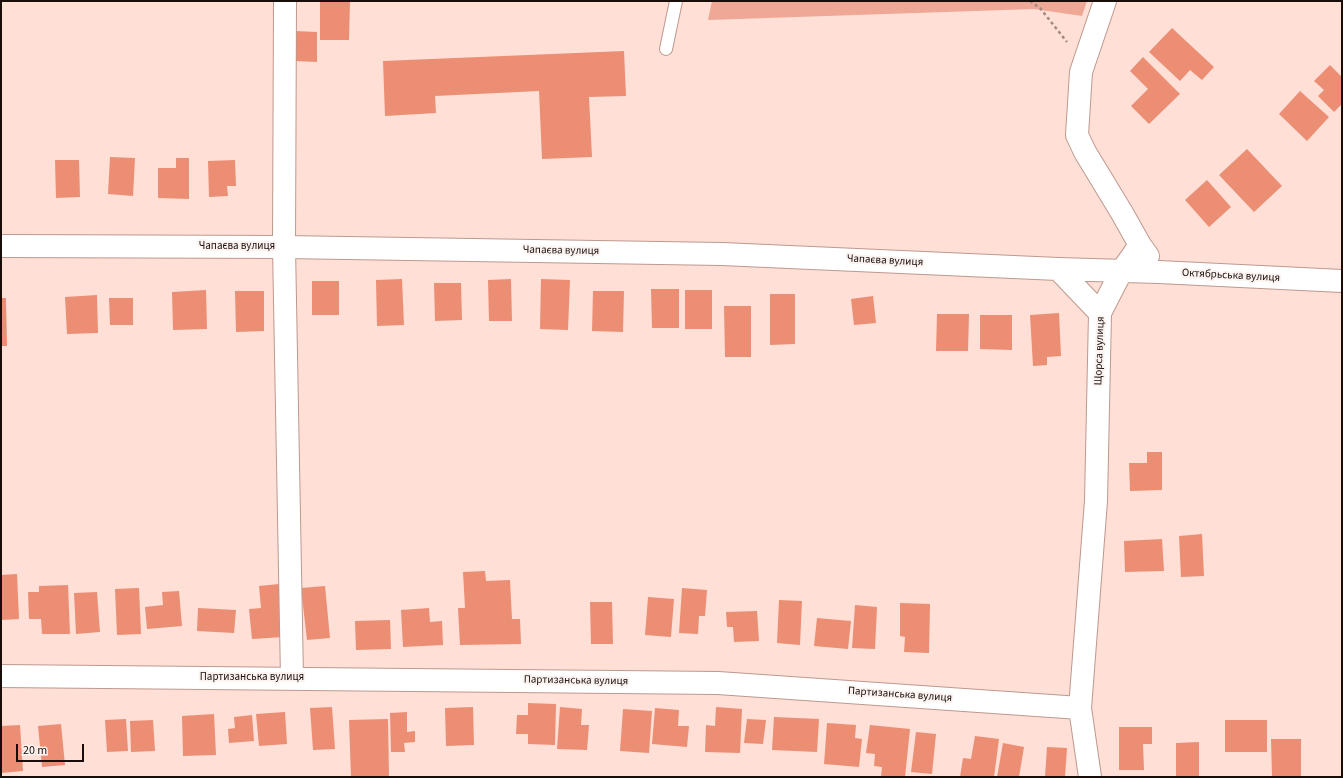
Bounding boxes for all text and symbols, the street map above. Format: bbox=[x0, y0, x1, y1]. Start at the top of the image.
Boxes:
street label: Чапаєва вулиця bbox=[199, 240, 275, 254]
street label: Чапаєва вулиця bbox=[523, 244, 599, 258]
street label: Чапаєва вулиця bbox=[846, 252, 924, 270]
street label: Октябрьська вулиця bbox=[1182, 267, 1280, 285]
street label: Щорса вулиця bbox=[1092, 316, 1108, 386]
street label: Партизанська вулиця bbox=[200, 671, 304, 685]
street label: Партизанська вулиця bbox=[524, 673, 628, 689]
street label: Партизанська вулиця bbox=[847, 685, 953, 705]
scale bar bbox=[18, 736, 86, 762]
text: 20 m bbox=[23, 742, 47, 759]

